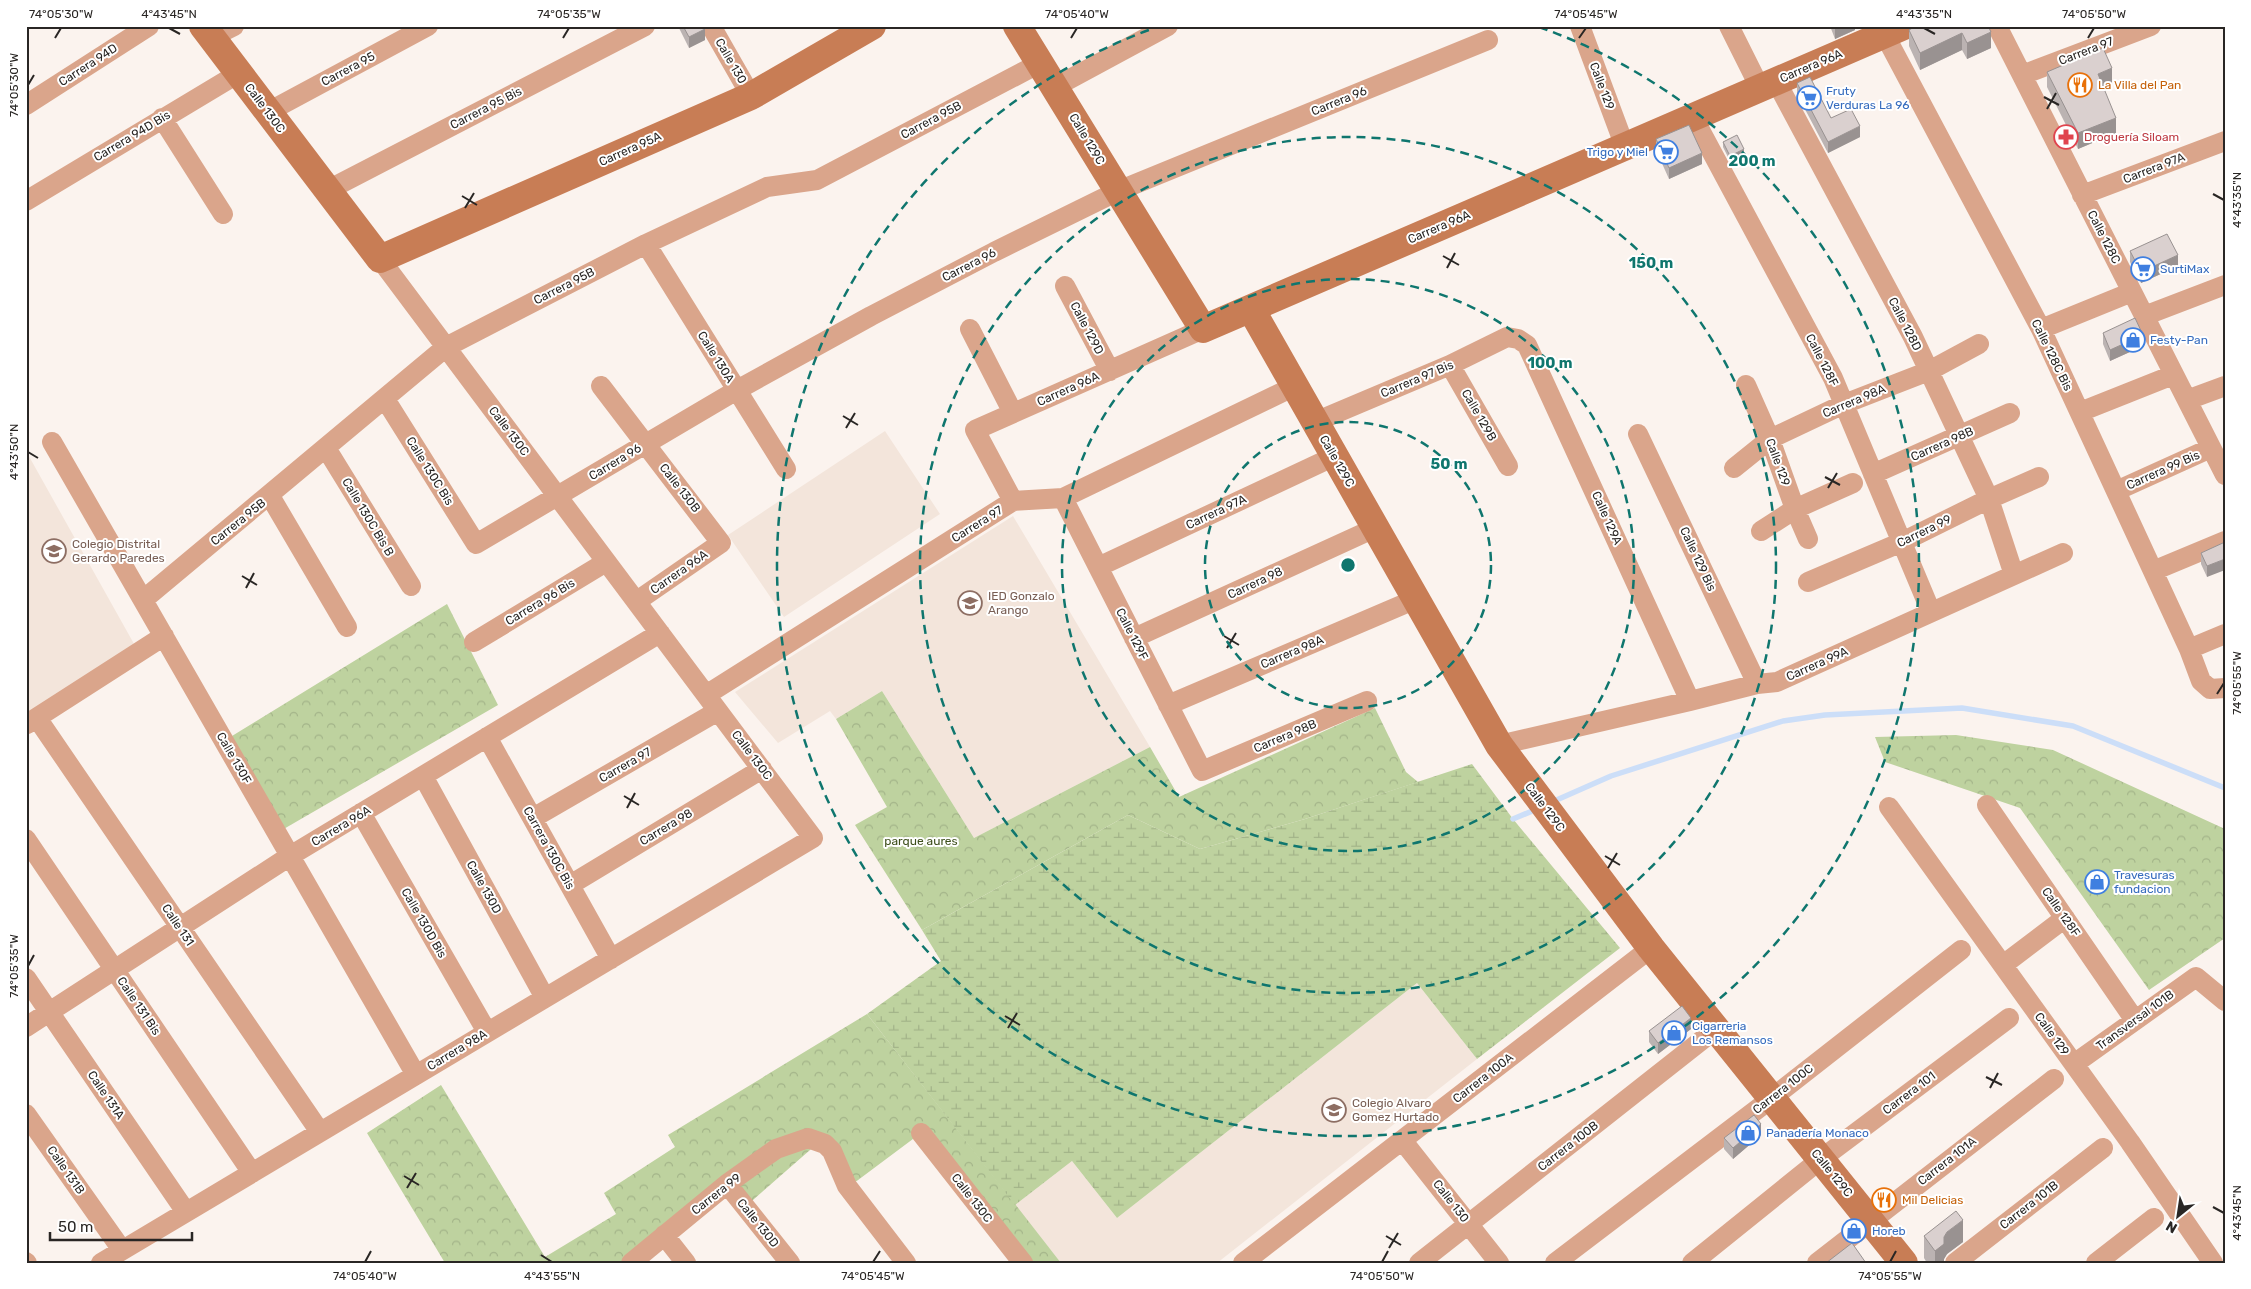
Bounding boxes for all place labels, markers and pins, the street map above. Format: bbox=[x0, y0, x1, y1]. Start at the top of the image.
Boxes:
restaurant icon: La Villa del Pan bbox=[2067, 72, 2093, 98]
place label: La Villa del Pan bbox=[2098, 78, 2181, 92]
place label: Fruty Verduras La 96 bbox=[1826, 84, 1909, 112]
supermarket icon: Fruty Verduras La 96 bbox=[1796, 85, 1822, 111]
pharmacy icon: Droguería Siloam bbox=[2053, 124, 2079, 150]
place label: Droguería Siloam bbox=[2084, 130, 2179, 144]
supermarket icon: Trigo y Miel bbox=[1653, 139, 1679, 165]
place label: Trigo y Miel bbox=[1587, 145, 1648, 159]
supermarket icon: SurtiMax bbox=[2130, 256, 2156, 282]
place label: SurtiMax bbox=[2160, 262, 2210, 276]
shop icon: Festy-Pan bbox=[2120, 327, 2146, 353]
place label: Festy-Pan bbox=[2150, 333, 2208, 347]
place label: Colegio Distrital Gerardo Paredes bbox=[72, 537, 165, 565]
school or university icon: Colegio Distrital Gerardo Paredes bbox=[41, 538, 67, 564]
centre of rings bbox=[1339, 556, 1357, 574]
place label: IED Gonzalo Arango bbox=[988, 589, 1055, 617]
school or university icon: IED Gonzalo Arango bbox=[957, 590, 983, 616]
place label: Travesuras fundacion bbox=[2114, 868, 2175, 896]
shop icon: Travesuras fundacion bbox=[2084, 869, 2110, 895]
place label: Cigarreria Los Remansos bbox=[1692, 1019, 1773, 1047]
shop icon: Cigarreria Los Remansos bbox=[1661, 1020, 1687, 1046]
place label: Colegio Alvaro Gomez Hurtado bbox=[1352, 1096, 1439, 1124]
school or university icon: Colegio Alvaro Gomez Hurtado bbox=[1321, 1097, 1347, 1123]
shop icon: Panadería Monaco bbox=[1735, 1120, 1761, 1146]
place label: Panadería Monaco bbox=[1766, 1126, 1869, 1140]
restaurant icon: Mil Delicias bbox=[1871, 1187, 1897, 1213]
place label: Mil Delicias bbox=[1902, 1193, 1963, 1207]
shop icon: Horeb bbox=[1841, 1218, 1867, 1244]
place label: Horeb bbox=[1872, 1224, 1906, 1238]

